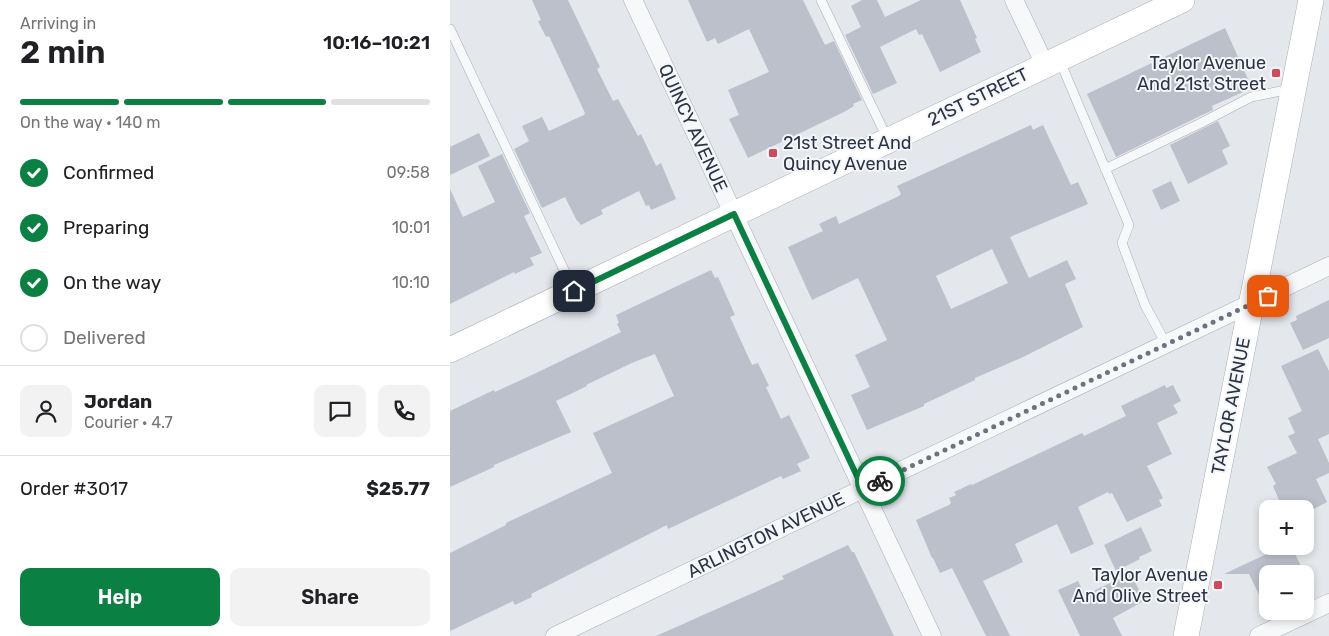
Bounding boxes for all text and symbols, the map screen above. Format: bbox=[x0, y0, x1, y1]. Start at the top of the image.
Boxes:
text: Arriving in bbox=[20, 14, 96, 33]
text: 10:16–10:21 bbox=[323, 31, 430, 54]
text: 2 min bbox=[20, 33, 105, 71]
place label: Taylor Avenue And 21st Street bbox=[1137, 52, 1266, 95]
street label: QUINCY AVENUE bbox=[654, 60, 732, 196]
street label: 21ST STREET bbox=[924, 63, 1032, 131]
marker: Taylor Avenue And 21st Street bbox=[1270, 67, 1282, 79]
text: On the way · 140 m bbox=[20, 113, 160, 132]
place label: 21st Street And Quincy Avenue bbox=[783, 132, 912, 175]
marker: 21st Street And Quincy Avenue bbox=[767, 147, 779, 159]
icon: check bbox=[20, 159, 48, 187]
text: Confirmed bbox=[63, 161, 154, 184]
text: 09:58 bbox=[387, 163, 430, 182]
icon: check bbox=[20, 214, 48, 242]
text: Preparing bbox=[63, 216, 149, 239]
text: 10:01 bbox=[392, 218, 430, 237]
icon: check bbox=[20, 269, 48, 297]
pin bbox=[553, 270, 595, 312]
text: On the way bbox=[63, 271, 161, 294]
text: 10:10 bbox=[392, 273, 430, 292]
pin bbox=[1247, 275, 1289, 317]
icon: home bbox=[560, 277, 588, 305]
icon: bag bbox=[1254, 282, 1282, 310]
text: Delivered bbox=[63, 326, 146, 349]
street label: TAYLOR AVENUE bbox=[1207, 336, 1255, 476]
button: person bbox=[20, 385, 72, 437]
button: chat bbox=[314, 385, 366, 437]
button: phone bbox=[378, 385, 430, 437]
text: Jordan bbox=[84, 390, 152, 413]
text: Courier · 4.7 bbox=[84, 413, 173, 432]
courier bbox=[855, 456, 905, 506]
icon: bike bbox=[866, 467, 894, 495]
text: Order #3017 bbox=[20, 477, 128, 500]
text: $25.77 bbox=[366, 477, 430, 500]
street label: ARLINGTON AVENUE bbox=[684, 487, 848, 583]
map controls bbox=[1259, 500, 1314, 620]
button: + bbox=[1259, 500, 1314, 555]
place label: Taylor Avenue And Olive Street bbox=[1073, 564, 1208, 607]
button: − bbox=[1259, 565, 1314, 620]
button: Help bbox=[20, 568, 220, 626]
button: Share bbox=[230, 568, 430, 626]
marker: Taylor Avenue And Olive Street bbox=[1212, 579, 1224, 591]

